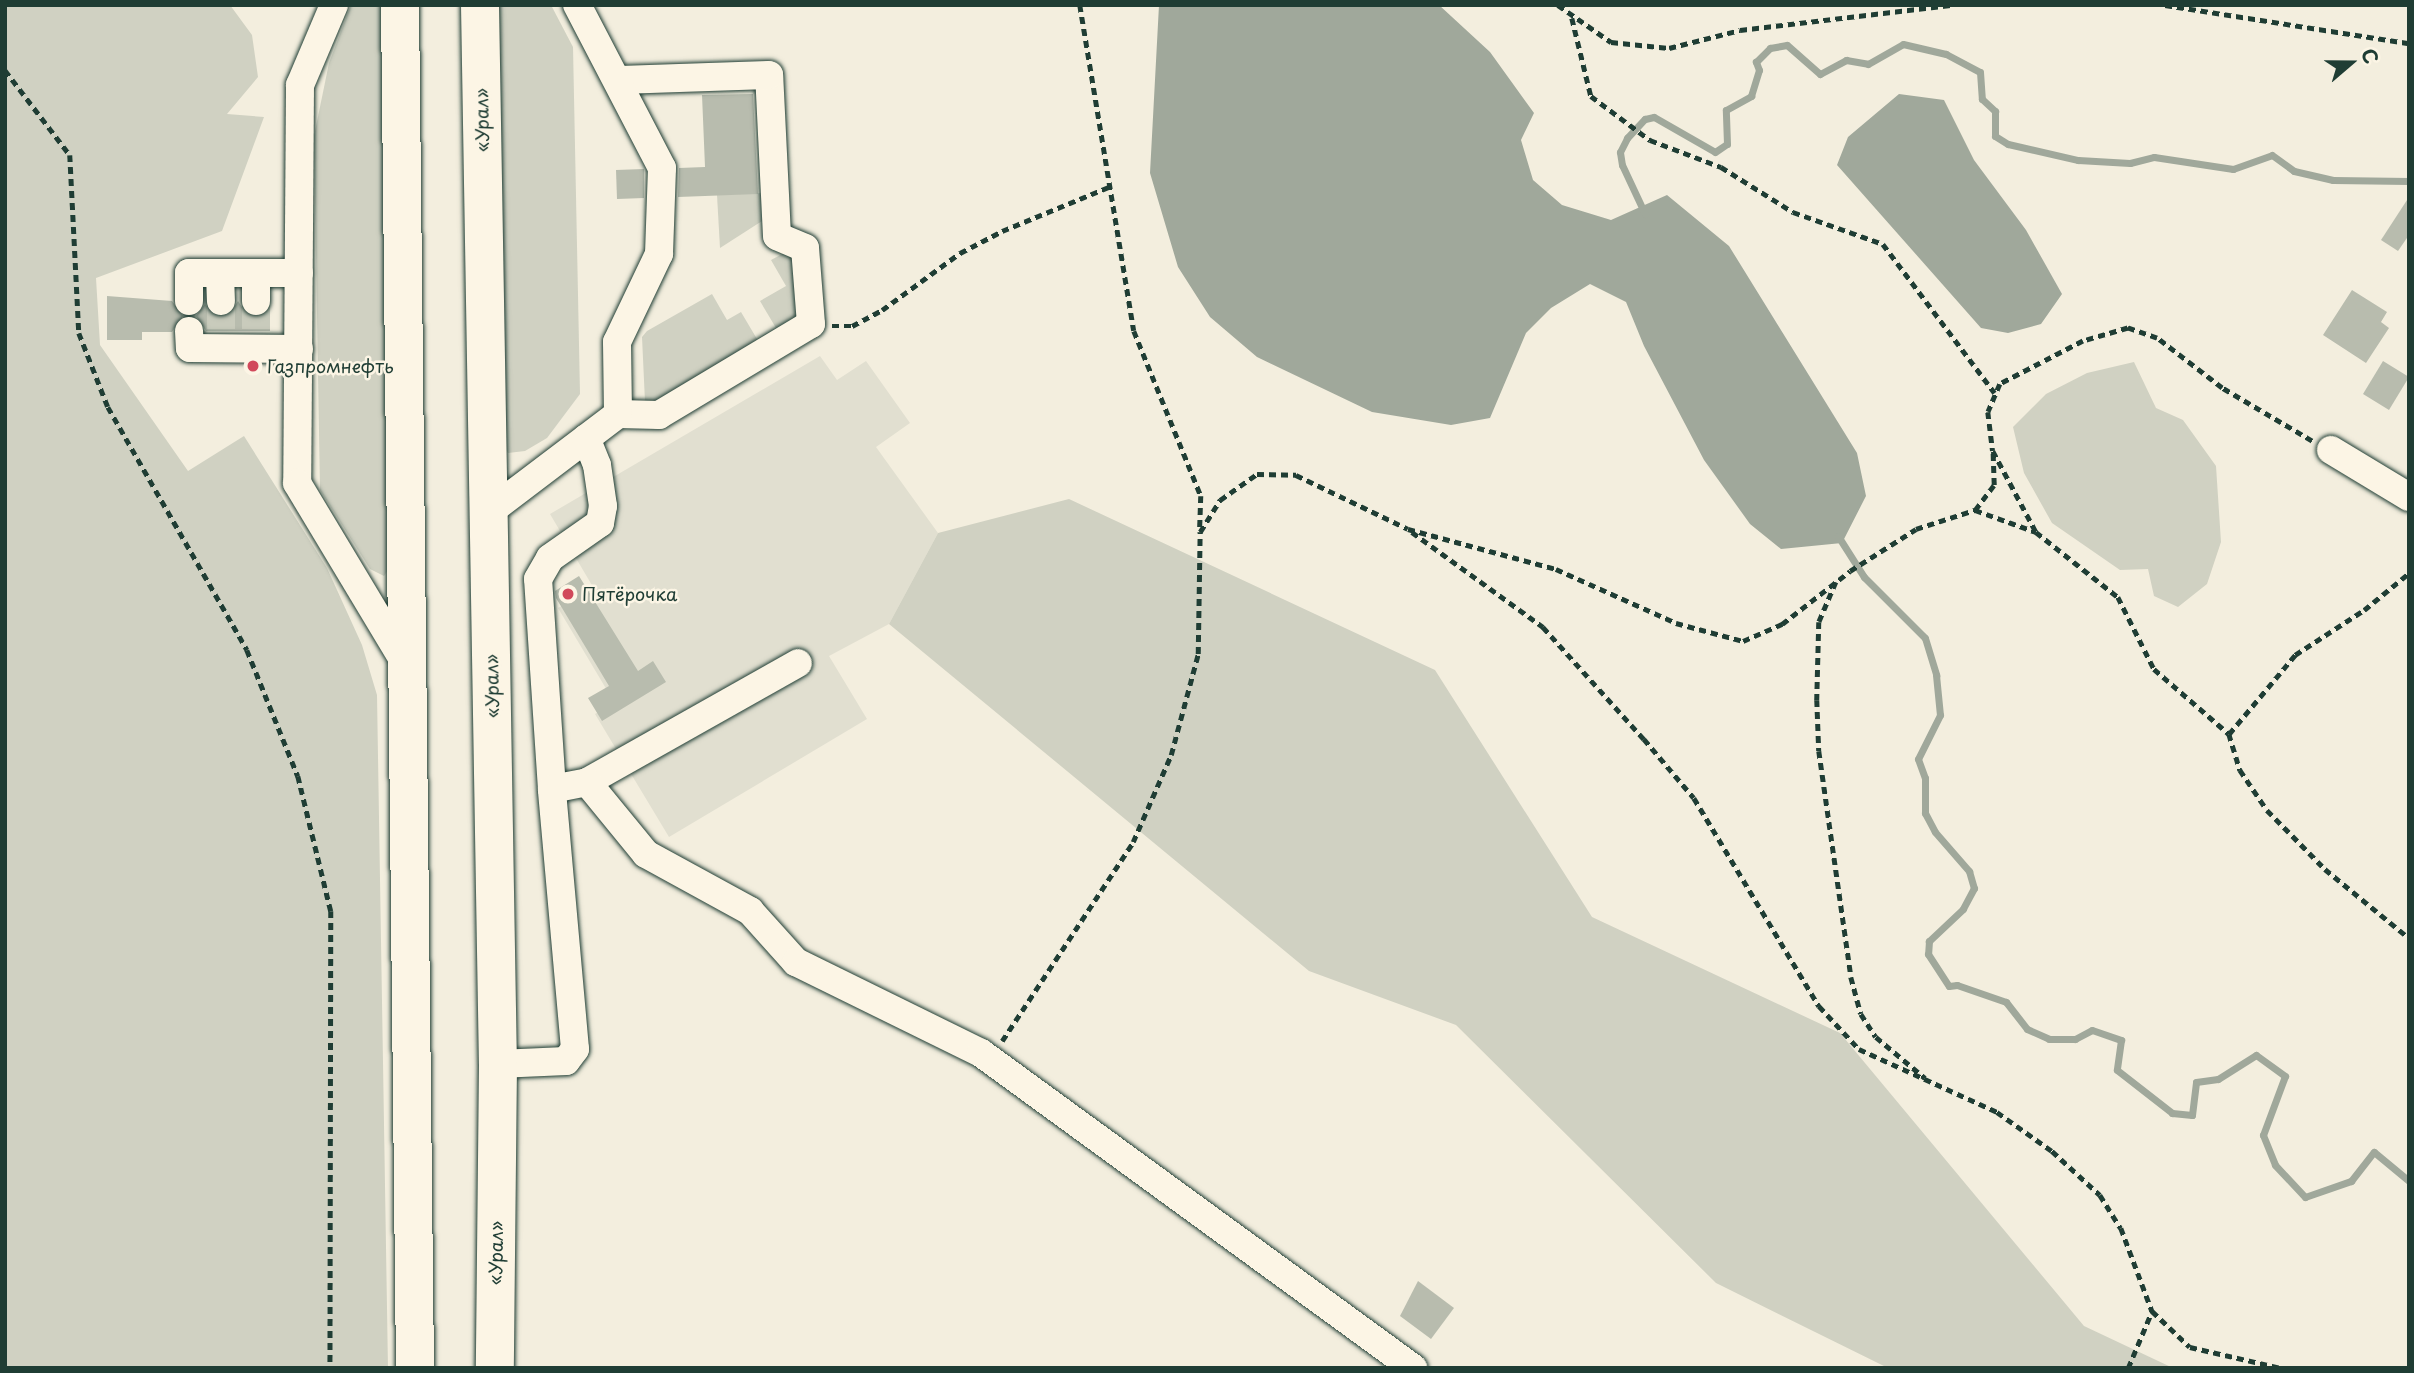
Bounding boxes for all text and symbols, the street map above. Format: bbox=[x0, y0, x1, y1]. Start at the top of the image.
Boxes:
north arrow bbox=[2316, 28, 2386, 98]
text: С bbox=[2355, 44, 2386, 67]
street label: «Урал» bbox=[471, 88, 493, 152]
place label: Газпромнефть bbox=[267, 355, 394, 377]
marker: Газпромнефть bbox=[245, 358, 261, 374]
place label: Пятёрочка bbox=[582, 583, 677, 605]
marker: Пятёрочка bbox=[560, 586, 576, 602]
street label: «Урал» bbox=[481, 654, 503, 718]
street label: «Урал» bbox=[485, 1221, 507, 1285]

